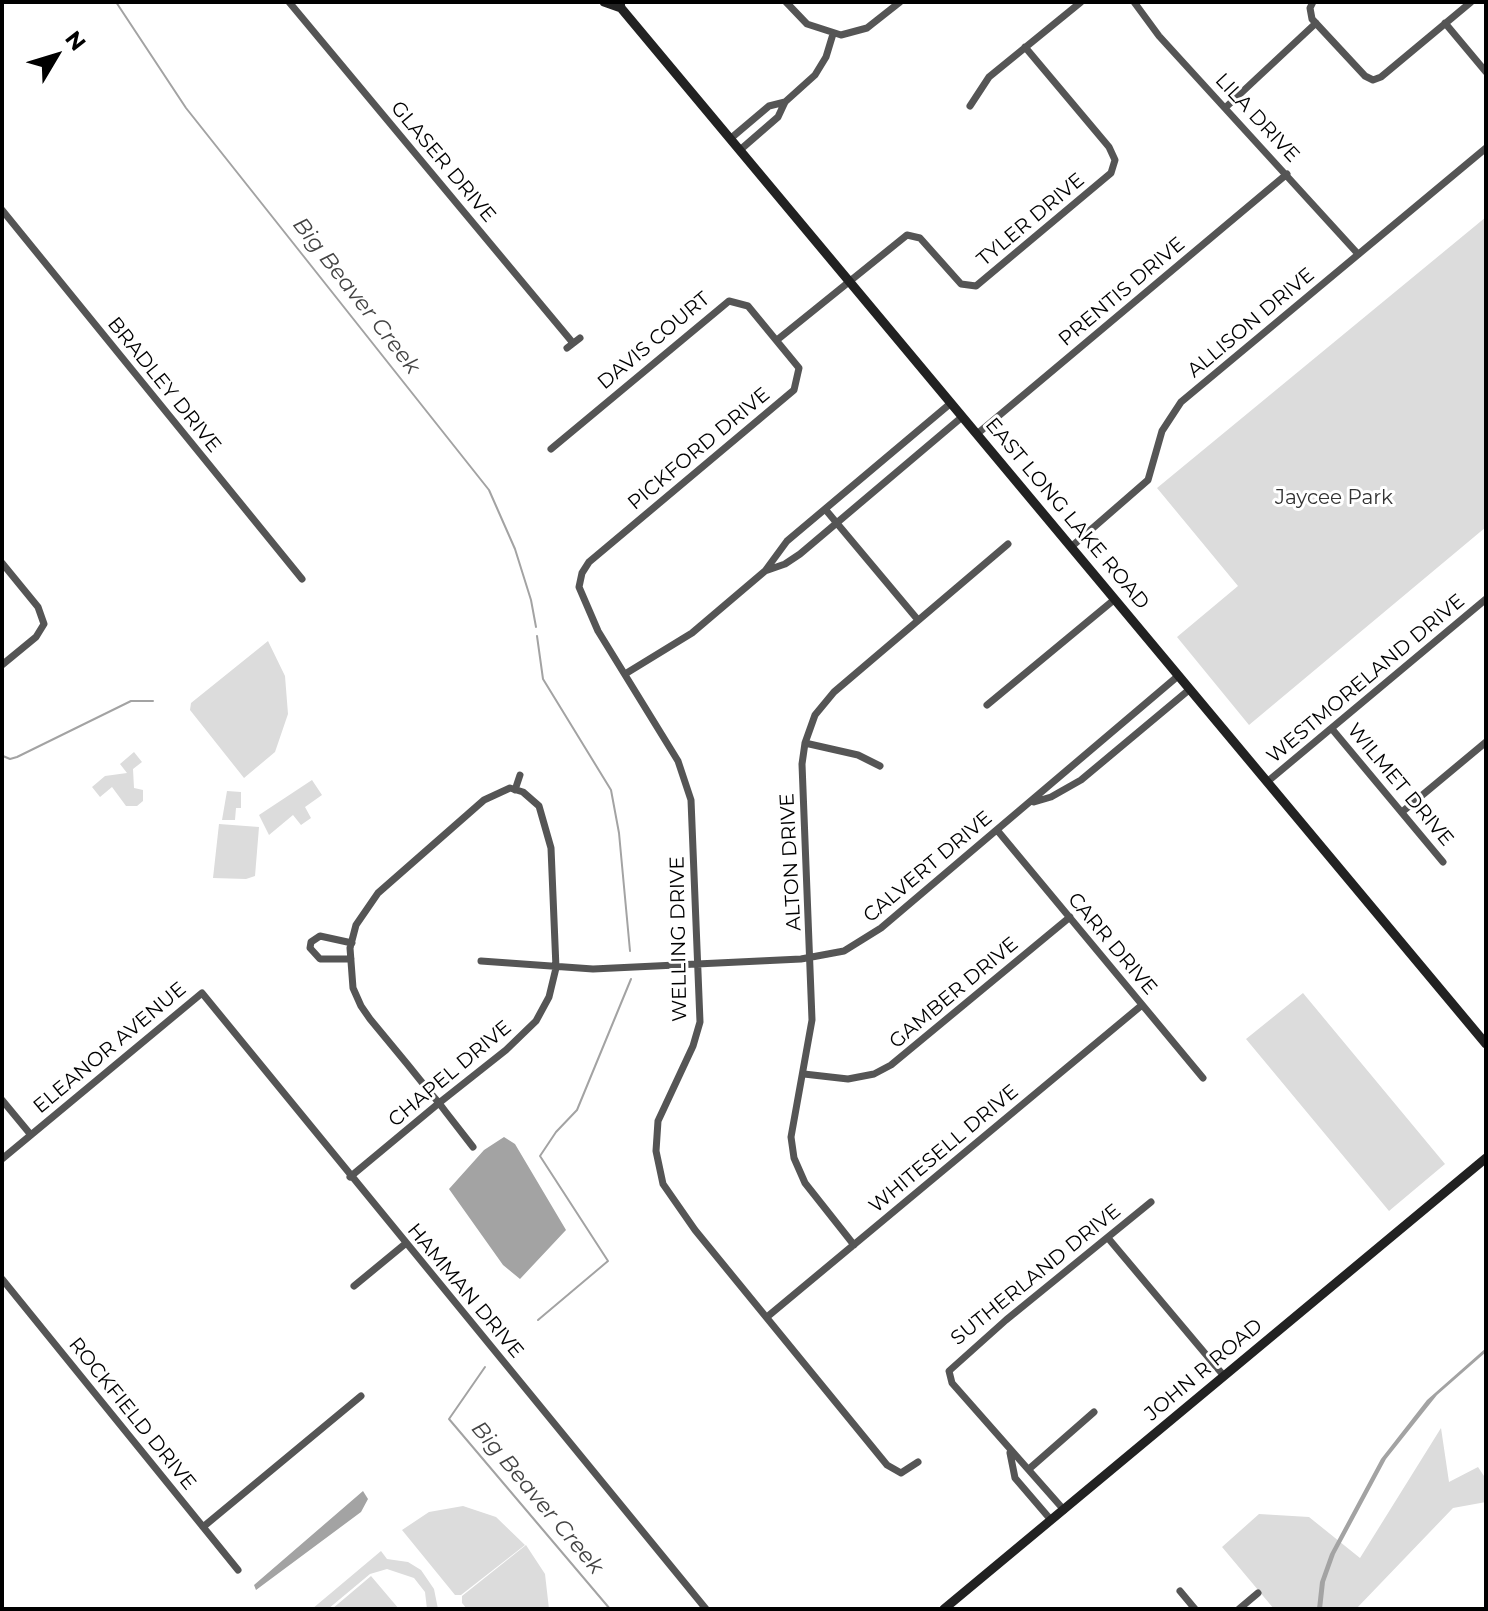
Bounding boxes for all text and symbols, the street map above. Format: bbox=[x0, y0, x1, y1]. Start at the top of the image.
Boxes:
north arrow bbox=[16, 16, 96, 96]
text: N bbox=[59, 26, 91, 56]
street label: LILA DRIVE bbox=[1210, 69, 1304, 167]
street label: GLASER DRIVE bbox=[385, 97, 501, 227]
street label: TYLER DRIVE bbox=[973, 168, 1089, 272]
water label: Big Beaver Creek bbox=[287, 212, 425, 380]
street label: PRENTIS DRIVE bbox=[1054, 232, 1190, 352]
street label: ALLISON DRIVE bbox=[1183, 263, 1319, 383]
street label: DAVIS COURT bbox=[593, 287, 715, 395]
street label: BRADLEY DRIVE bbox=[102, 313, 226, 457]
street label: PICKFORD DRIVE bbox=[623, 383, 775, 515]
street label: EAST LONG LAKE ROAD bbox=[980, 413, 1154, 615]
park label: Jaycee Park bbox=[1275, 486, 1393, 510]
street label: WESTMORELAND DRIVE bbox=[1262, 589, 1470, 769]
street label: WILMET DRIVE bbox=[1342, 719, 1458, 851]
street label: ALTON DRIVE bbox=[775, 793, 807, 931]
street label: CALVERT DRIVE bbox=[859, 806, 997, 928]
street label: WELLING DRIVE bbox=[666, 856, 692, 1022]
street label: CARR DRIVE bbox=[1062, 888, 1162, 1000]
street label: GAMBER DRIVE bbox=[885, 932, 1023, 1054]
street label: ELEANOR AVENUE bbox=[29, 977, 191, 1119]
street label: CHAPEL DRIVE bbox=[384, 1016, 516, 1132]
street label: WHITESELL DRIVE bbox=[865, 1080, 1023, 1218]
street label: SUTHERLAND DRIVE bbox=[946, 1199, 1126, 1351]
street label: HAMMAN DRIVE bbox=[402, 1219, 528, 1363]
street label: JOHN R ROAD bbox=[1140, 1314, 1268, 1426]
street label: ROCKFIELD DRIVE bbox=[63, 1333, 201, 1495]
water label: Big Beaver Creek bbox=[465, 1416, 609, 1580]

